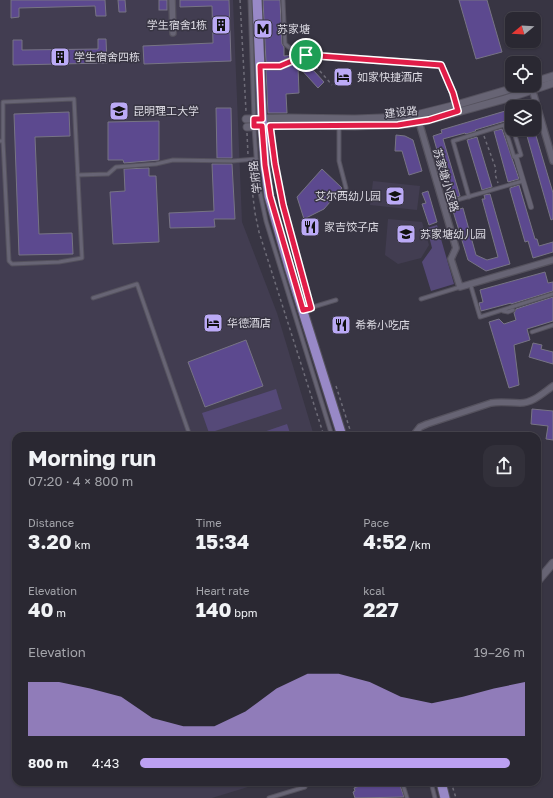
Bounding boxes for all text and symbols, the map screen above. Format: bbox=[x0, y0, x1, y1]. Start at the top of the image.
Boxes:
north arrow bbox=[505, 12, 541, 48]
map controls bbox=[505, 12, 541, 136]
building icon: 学生宿舍1栋 bbox=[210, 14, 232, 36]
place label: 学生宿舍1栋 bbox=[147, 18, 207, 31]
metro station icon: 苏家塘 bbox=[252, 18, 274, 40]
place label: 苏家塘 bbox=[277, 22, 310, 35]
pin bbox=[289, 38, 323, 72]
icon: arrive bbox=[295, 44, 317, 66]
building icon: 学生宿舍四栋 bbox=[49, 46, 71, 68]
place label: 学生宿舍四栋 bbox=[74, 50, 140, 63]
button: locate bbox=[505, 56, 541, 92]
hotel icon: 如家快捷酒店 bbox=[332, 66, 354, 88]
place label: 如家快捷酒店 bbox=[357, 70, 423, 83]
school or university icon: 昆明理工大学 bbox=[108, 100, 130, 122]
button: layers bbox=[505, 100, 541, 136]
street label: 建设路 bbox=[384, 103, 418, 120]
place label: 昆明理工大学 bbox=[133, 104, 199, 117]
street label: 苏家塘小区路 bbox=[431, 146, 462, 213]
street label: 学府路 bbox=[246, 160, 263, 194]
school or university icon: 艾尔西幼儿园 bbox=[384, 185, 406, 207]
place label: 艾尔西幼儿园 bbox=[315, 189, 381, 202]
restaurant icon: 家吉饺子店 bbox=[299, 216, 321, 238]
place label: 家吉饺子店 bbox=[324, 220, 379, 233]
school or university icon: 苏家塘幼儿园 bbox=[395, 223, 417, 245]
place label: 苏家塘幼儿园 bbox=[420, 227, 486, 240]
hotel icon: 华德酒店 bbox=[202, 312, 224, 334]
restaurant icon: 希希小吃店 bbox=[330, 314, 352, 336]
place label: 华德酒店 bbox=[227, 316, 271, 329]
place label: 希希小吃店 bbox=[355, 318, 410, 331]
text: Morning run bbox=[28, 444, 156, 471]
button: share bbox=[483, 445, 525, 487]
text: 07:20 · 4 × 800 m bbox=[28, 473, 133, 489]
text: Distance bbox=[28, 516, 74, 529]
text: Time bbox=[196, 516, 222, 529]
text: Pace bbox=[363, 516, 389, 529]
text: 3.20 bbox=[28, 529, 72, 553]
text: 15:34 bbox=[196, 529, 249, 553]
text: 4:52 bbox=[363, 529, 407, 553]
text: km bbox=[72, 538, 91, 551]
text: /km bbox=[407, 538, 431, 551]
text: Elevation bbox=[28, 584, 77, 597]
text: Heart rate bbox=[196, 584, 249, 597]
text: kcal bbox=[363, 584, 385, 597]
text: 40 bbox=[28, 597, 54, 621]
text: 140 bbox=[196, 597, 231, 621]
text: 227 bbox=[363, 597, 399, 621]
text: m bbox=[54, 606, 66, 619]
text: bpm bbox=[231, 606, 257, 619]
text: Elevation bbox=[28, 644, 86, 660]
text: 19–26 m bbox=[474, 644, 525, 660]
text: 800 m bbox=[28, 755, 68, 771]
text: 4:43 bbox=[92, 755, 119, 771]

